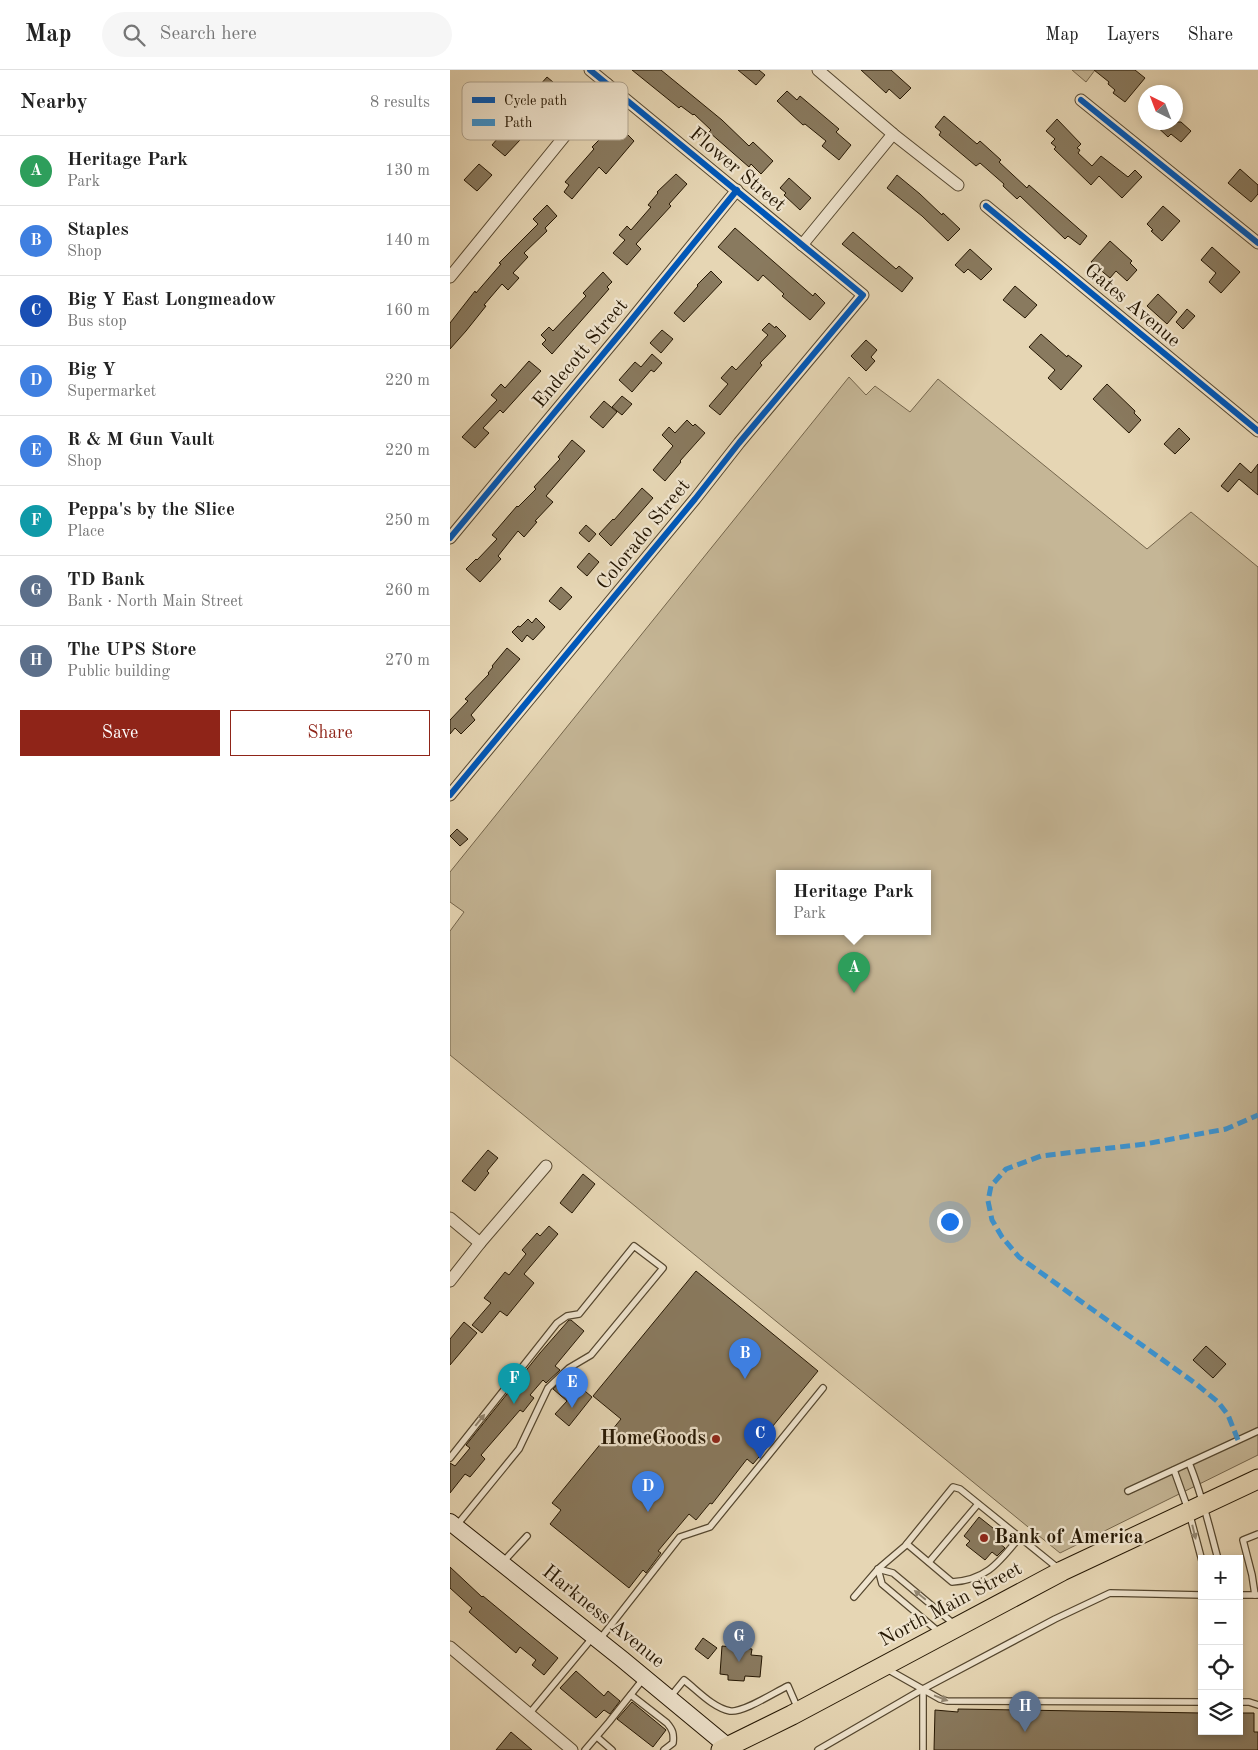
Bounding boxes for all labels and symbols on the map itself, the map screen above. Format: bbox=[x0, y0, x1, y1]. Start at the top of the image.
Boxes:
legend bbox=[462, 82, 628, 140]
north arrow bbox=[1138, 85, 1183, 130]
text: Cycle path bbox=[504, 94, 567, 108]
text: Path bbox=[504, 116, 533, 130]
street label: Flower Street bbox=[685, 124, 789, 216]
street label: Gates Avenue bbox=[1080, 260, 1184, 352]
street label: Endecott Street bbox=[530, 296, 632, 412]
street label: Colorado Street bbox=[594, 476, 694, 594]
pin: A bbox=[838, 952, 870, 993]
your location bbox=[937, 1209, 963, 1235]
pin: B bbox=[729, 1338, 761, 1379]
pin: F bbox=[498, 1363, 530, 1404]
pin: E bbox=[556, 1367, 588, 1408]
one-way arrow bbox=[475, 1414, 486, 1427]
pin: C bbox=[744, 1418, 776, 1459]
place label: HomeGoods bbox=[600, 1429, 706, 1449]
marker: HomeGoods bbox=[710, 1433, 722, 1445]
pin: D bbox=[632, 1471, 664, 1512]
one-way arrow bbox=[1191, 1524, 1199, 1539]
place label: Bank of America bbox=[994, 1528, 1144, 1548]
marker: Bank of America bbox=[978, 1532, 990, 1544]
street label: North Main Street bbox=[876, 1559, 1026, 1651]
street label: Harkness Avenue bbox=[538, 1562, 668, 1672]
one-way arrow bbox=[914, 1590, 927, 1601]
pin: G bbox=[723, 1621, 755, 1662]
pin: H bbox=[1009, 1691, 1041, 1732]
one-way arrow bbox=[934, 1694, 949, 1702]

